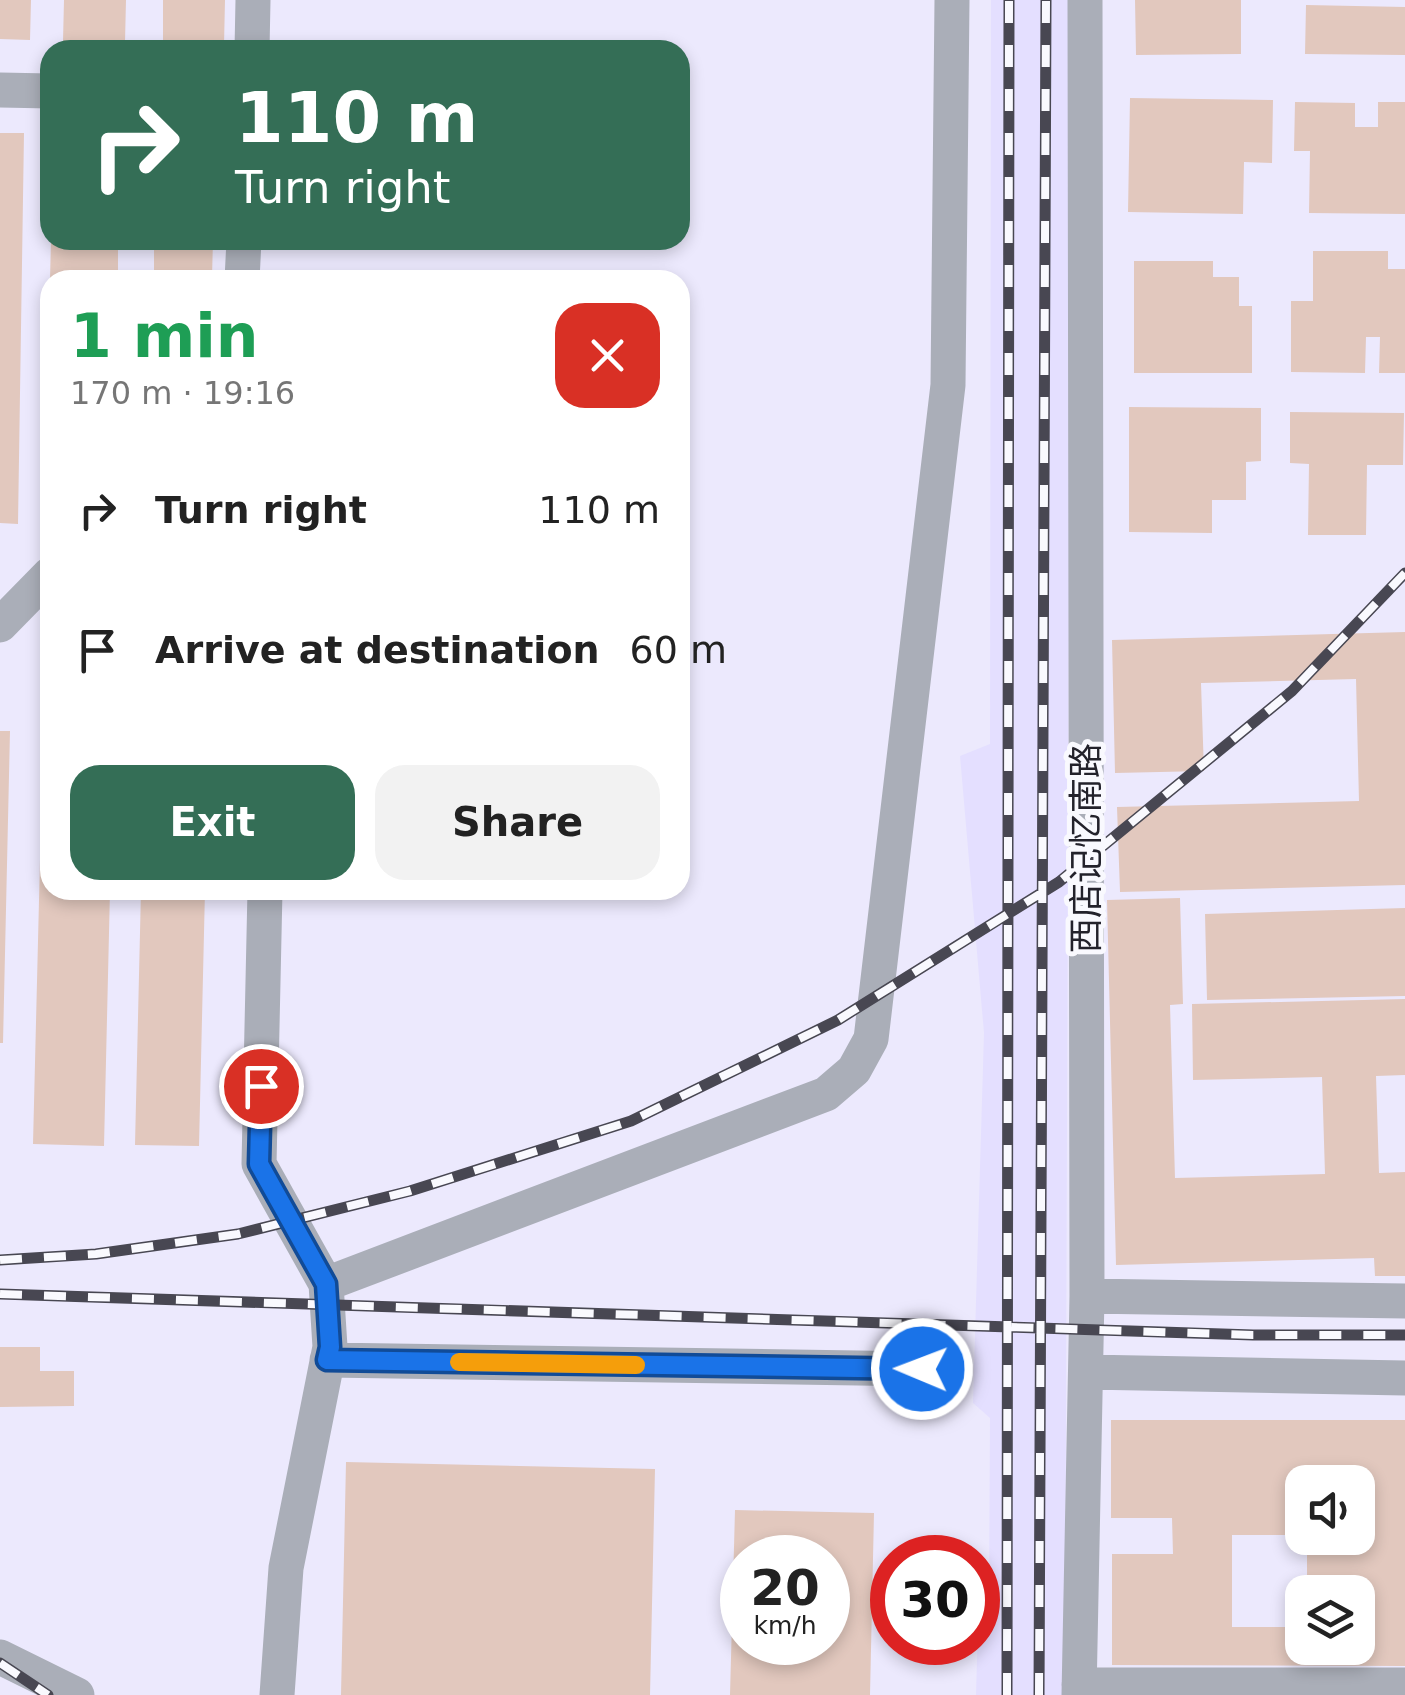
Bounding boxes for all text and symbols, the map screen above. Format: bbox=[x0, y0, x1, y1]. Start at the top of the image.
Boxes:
text: 110 m bbox=[235, 77, 478, 159]
icon: right bbox=[70, 80, 200, 210]
text: Turn right bbox=[235, 161, 450, 214]
text: 1 min bbox=[70, 301, 258, 371]
button: close bbox=[555, 303, 660, 408]
text: 170 m · 19:16 bbox=[70, 374, 295, 412]
icon: right bbox=[70, 483, 125, 538]
text: Turn right bbox=[155, 488, 367, 532]
text: 110 m bbox=[538, 488, 660, 532]
icon: arrive bbox=[70, 623, 125, 678]
text: Arrive at destination bbox=[155, 628, 600, 672]
text: 60 m bbox=[630, 628, 727, 672]
street label: 西店记忆南路 bbox=[1066, 743, 1106, 953]
button: Exit bbox=[70, 765, 355, 880]
button: Share bbox=[375, 765, 660, 880]
pin bbox=[219, 1044, 304, 1129]
icon: arrive bbox=[234, 1059, 289, 1114]
position arrow bbox=[870, 1317, 974, 1421]
map controls bbox=[1285, 1465, 1375, 1665]
button: sound bbox=[1285, 1465, 1375, 1555]
speed limit sign: 30 bbox=[870, 1535, 1000, 1665]
text: 20 bbox=[750, 1559, 820, 1617]
button: layers bbox=[1285, 1575, 1375, 1665]
text: km/h bbox=[753, 1611, 817, 1640]

